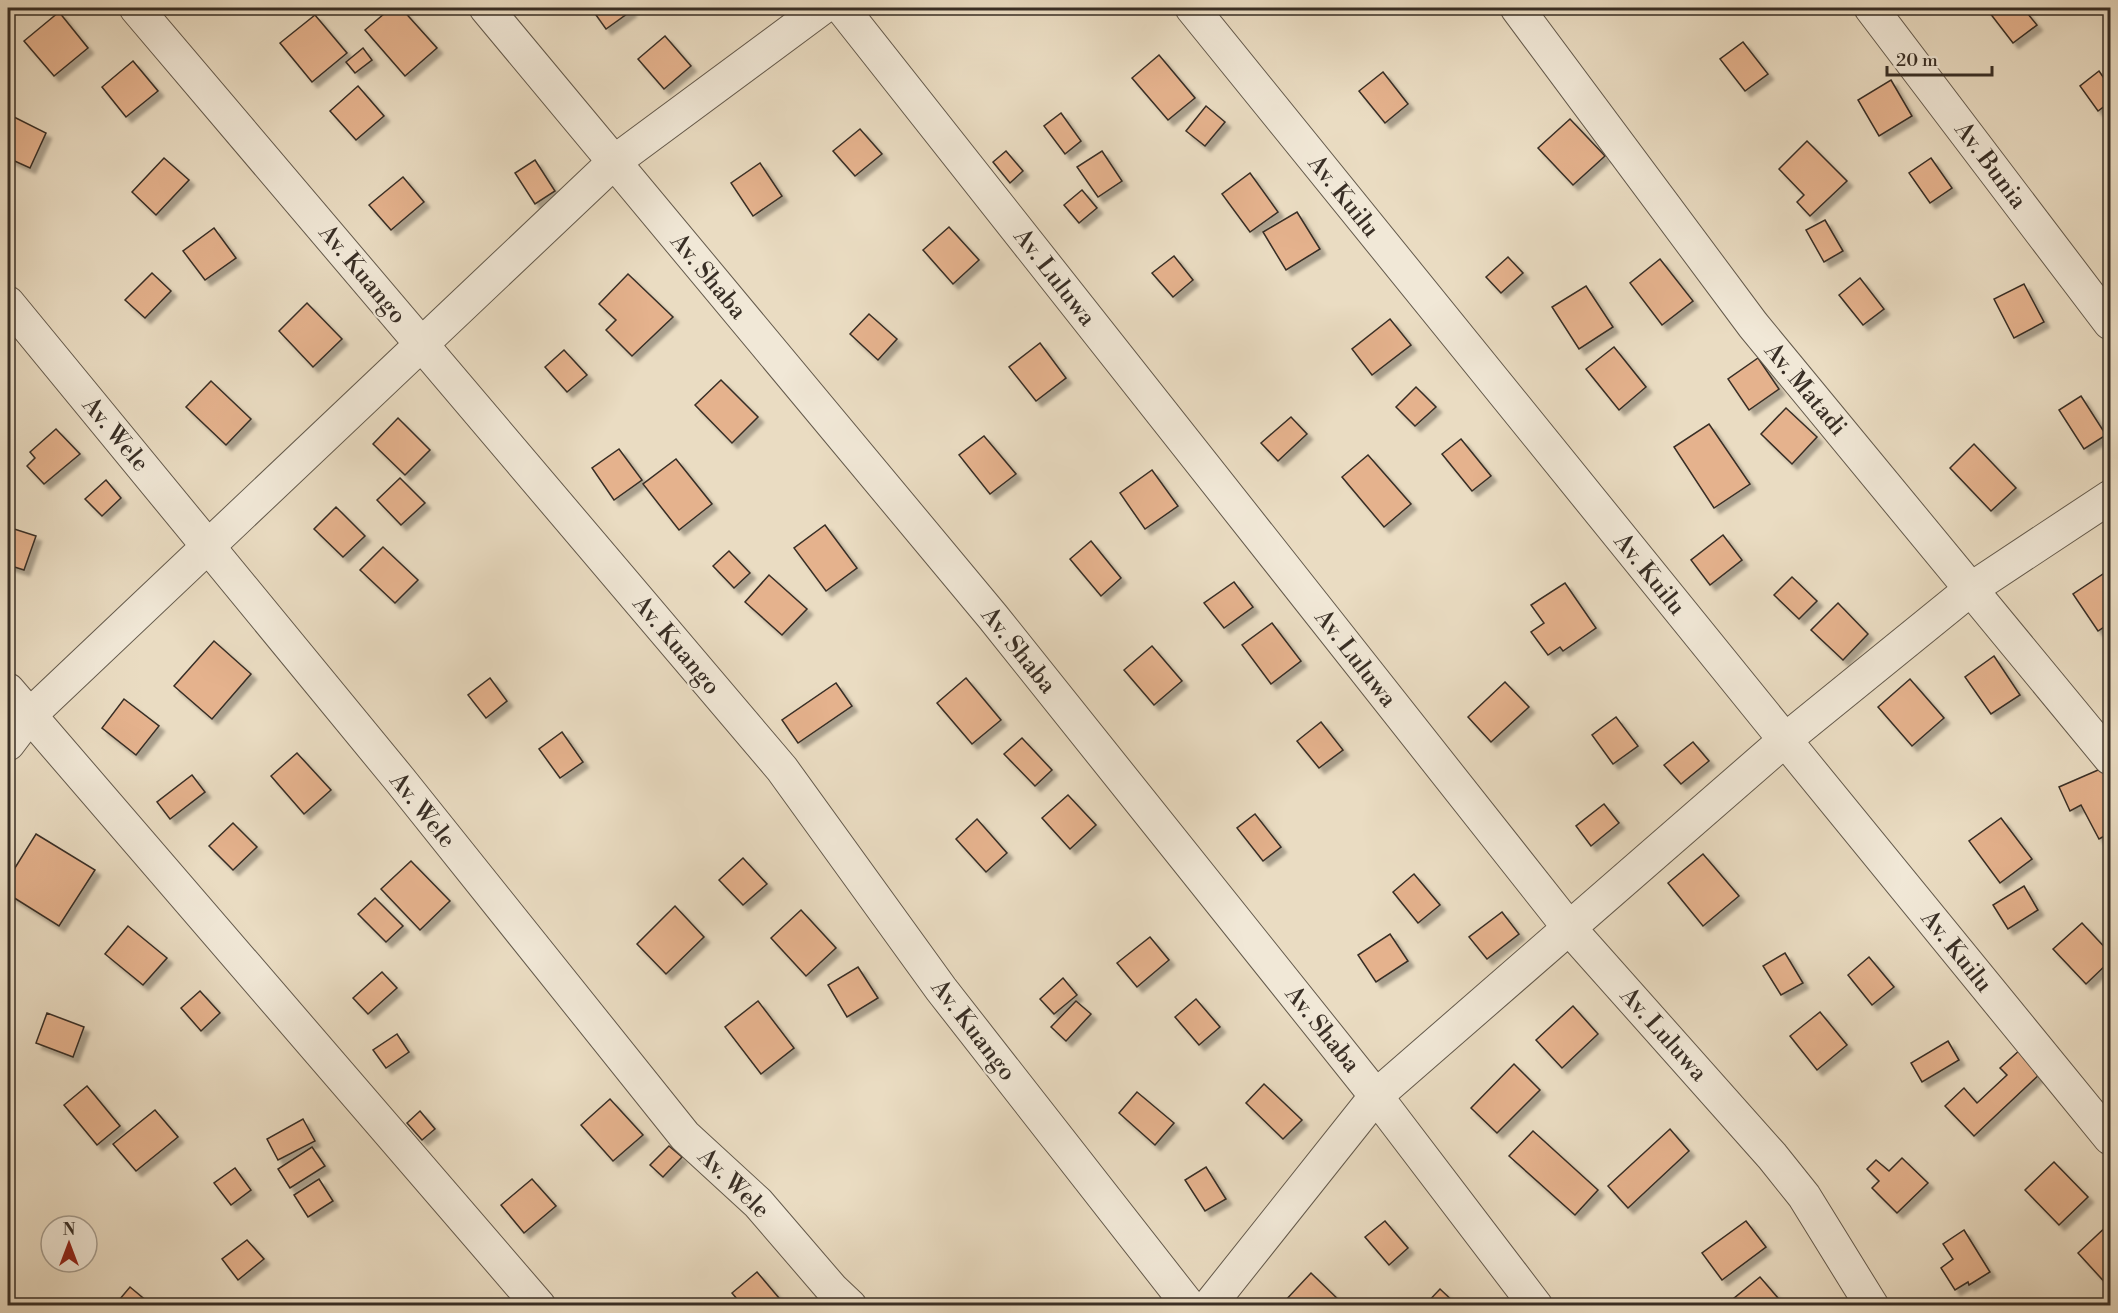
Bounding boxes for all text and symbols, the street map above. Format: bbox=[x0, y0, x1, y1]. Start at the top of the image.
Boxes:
scale bar bbox=[1887, 39, 1992, 77]
text: 20 m bbox=[1896, 49, 1938, 72]
street label: Av. Bunia bbox=[1947, 115, 2033, 216]
street label: Av. Kuilu bbox=[1300, 149, 1386, 244]
street label: Av. Kuango bbox=[311, 218, 413, 331]
street label: Av. Luluwa bbox=[1006, 222, 1102, 333]
street label: Av. Shaba bbox=[663, 227, 753, 326]
street label: Av. Matadi bbox=[1757, 336, 1853, 443]
street label: Av. Wele bbox=[75, 390, 155, 478]
street label: Av. Kuilu bbox=[1606, 527, 1692, 622]
street label: Av. Kuango bbox=[625, 589, 727, 702]
street label: Av. Shaba bbox=[974, 600, 1063, 701]
street label: Av. Luluwa bbox=[1307, 603, 1403, 714]
street label: Av. Wele bbox=[382, 766, 462, 854]
street label: Av. Kuilu bbox=[1913, 904, 1999, 999]
street label: Av. Kuango bbox=[924, 973, 1022, 1087]
street label: Av. Shaba bbox=[1278, 979, 1367, 1080]
street label: Av. Luluwa bbox=[1613, 981, 1714, 1088]
street label: Av. Wele bbox=[690, 1142, 775, 1225]
north arrow bbox=[39, 1214, 99, 1274]
text: N bbox=[63, 1220, 76, 1240]

